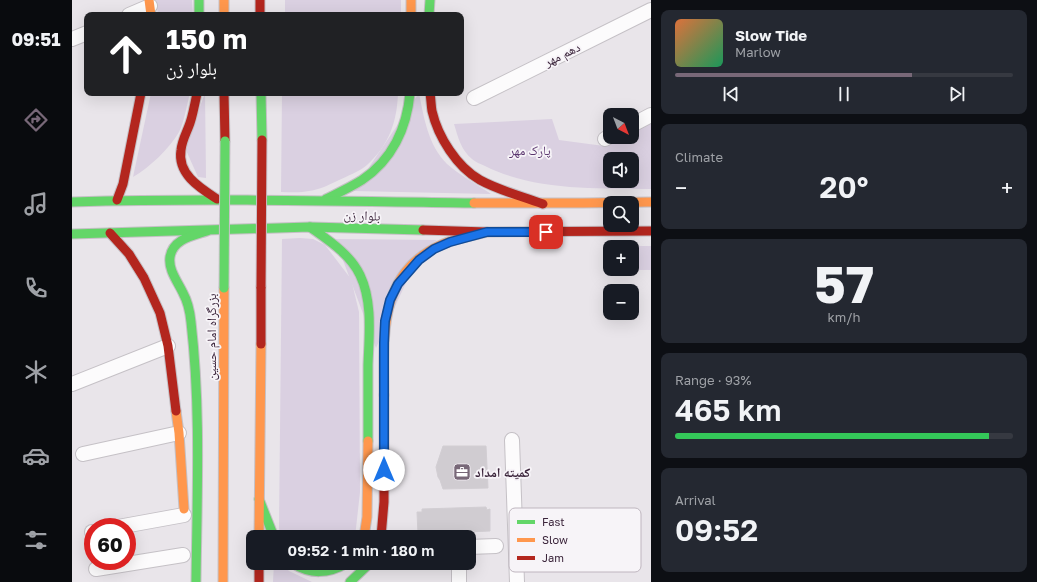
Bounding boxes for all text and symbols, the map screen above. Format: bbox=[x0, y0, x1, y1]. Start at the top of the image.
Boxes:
text: 150 m bbox=[166, 22, 247, 55]
text: Slow Tide bbox=[735, 26, 807, 44]
text: 09:51 bbox=[11, 28, 61, 50]
icon: ahead bbox=[100, 28, 152, 80]
street label: دهم مهر bbox=[540, 38, 583, 71]
text: Marlow bbox=[735, 44, 781, 60]
text: بلوار زن bbox=[166, 57, 217, 79]
icon: previous bbox=[720, 83, 742, 105]
icon: pause bbox=[833, 83, 855, 105]
icon: next bbox=[946, 83, 968, 105]
icon: directions bbox=[22, 106, 50, 134]
north arrow bbox=[603, 108, 639, 144]
map controls bbox=[603, 108, 639, 320]
park label: پارک مهر bbox=[508, 142, 551, 159]
text: Climate bbox=[675, 149, 723, 165]
button: sound bbox=[603, 152, 639, 188]
text: 20° bbox=[820, 169, 868, 205]
text: − bbox=[675, 174, 687, 201]
text: + bbox=[1001, 174, 1013, 201]
icon: music bbox=[22, 190, 50, 218]
button: search bbox=[603, 196, 639, 232]
street label: بلوار زن bbox=[343, 206, 381, 225]
pin bbox=[529, 215, 563, 249]
icon: arrive bbox=[535, 221, 557, 243]
button: + bbox=[603, 240, 639, 276]
text: 57 bbox=[814, 252, 874, 314]
icon: phone bbox=[22, 274, 50, 302]
button: − bbox=[603, 284, 639, 320]
street label: بزرگراه امام حسین bbox=[203, 293, 220, 381]
text: km/h bbox=[827, 309, 861, 325]
icon: climate bbox=[22, 358, 50, 386]
text: Range · 93% bbox=[675, 372, 751, 388]
text: 465 km bbox=[675, 392, 782, 428]
icon: car bbox=[22, 442, 50, 470]
position arrow bbox=[363, 449, 405, 491]
office icon: کمیته امداد bbox=[452, 462, 472, 482]
place label: کمیته امداد bbox=[475, 464, 531, 480]
text: Arrival bbox=[675, 492, 716, 508]
legend bbox=[509, 508, 641, 572]
text: 09:52 bbox=[675, 512, 758, 548]
text: Fast bbox=[542, 515, 565, 528]
speed limit sign: 60 bbox=[84, 518, 136, 570]
icon: filters bbox=[22, 526, 50, 554]
text: Slow bbox=[542, 533, 568, 546]
text: 09:52 · 1 min · 180 m bbox=[288, 541, 434, 559]
text: Jam bbox=[542, 551, 564, 564]

